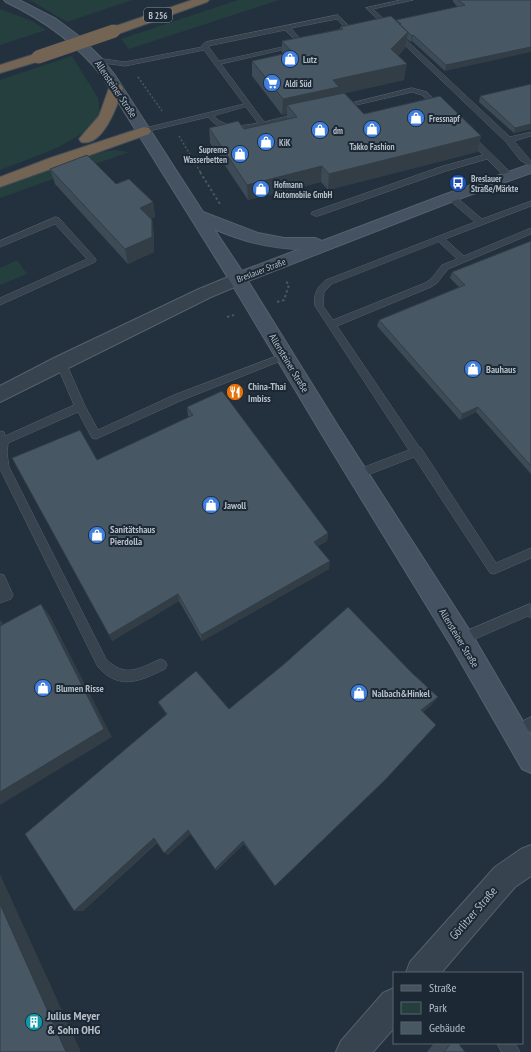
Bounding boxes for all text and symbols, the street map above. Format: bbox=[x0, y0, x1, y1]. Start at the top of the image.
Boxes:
road number: B 256 bbox=[144, 8, 172, 22]
shop icon: Lutz bbox=[280, 49, 300, 69]
place label: Lutz bbox=[303, 54, 317, 65]
street label: Allensteiner Straße bbox=[92, 58, 140, 120]
supermarket icon: Aldi Süd bbox=[262, 73, 282, 93]
place label: Aldi Süd bbox=[284, 78, 312, 89]
shop icon: Fressnapf bbox=[406, 108, 426, 128]
place label: Fressnapf bbox=[429, 113, 460, 124]
shop icon: Takko Fashion bbox=[362, 119, 382, 139]
shop icon: dm bbox=[310, 120, 330, 140]
place label: dm bbox=[333, 125, 343, 136]
shop icon: KiK bbox=[256, 132, 276, 152]
place label: KiK bbox=[279, 137, 291, 148]
place label: Takko Fashion bbox=[349, 141, 395, 152]
place label: Supreme Wasserbetten bbox=[182, 144, 227, 165]
shop icon: Supreme Wasserbetten bbox=[230, 144, 250, 164]
bus stop icon: Breslauer Straße/Märkte bbox=[448, 173, 468, 193]
place label: Breslauer Straße/Märkte bbox=[471, 173, 518, 194]
shop icon: Hofmann Automobile GmbH bbox=[251, 179, 271, 199]
place label: Hofmann Automobile GmbH bbox=[273, 179, 332, 200]
street label: Breslauer Straße bbox=[235, 256, 287, 284]
street label: Allensteiner Straße bbox=[266, 331, 312, 395]
shop icon: Bauhaus bbox=[463, 359, 483, 379]
place label: Bauhaus bbox=[486, 363, 517, 376]
place label: China-Thai Imbiss bbox=[248, 380, 286, 405]
restaurant icon: China-Thai Imbiss bbox=[225, 382, 245, 402]
shop icon: Jawoll bbox=[201, 495, 221, 515]
place label: Jawoll bbox=[223, 499, 247, 512]
place label: Sanitätshaus Pierdolla bbox=[110, 523, 156, 548]
shop icon: Sanitätshaus Pierdolla bbox=[87, 525, 107, 545]
street label: Allensteiner Straße bbox=[436, 606, 482, 670]
shop icon: Blumen Risse bbox=[33, 678, 53, 698]
place label: Blumen Risse bbox=[56, 682, 104, 695]
shop icon: Nalbach&Hinkel bbox=[349, 683, 369, 703]
place label: Nalbach&Hinkel bbox=[372, 687, 431, 700]
street label: Görlitzer Straße bbox=[446, 883, 500, 943]
legend bbox=[393, 972, 523, 1044]
text: Straße bbox=[429, 980, 456, 995]
text: Park bbox=[429, 1000, 447, 1015]
place label: Julius Meyer & Sohn OHG bbox=[46, 1008, 100, 1037]
building icon: Julius Meyer & Sohn OHG bbox=[24, 1012, 44, 1032]
text: Gebäude bbox=[429, 1020, 465, 1035]

